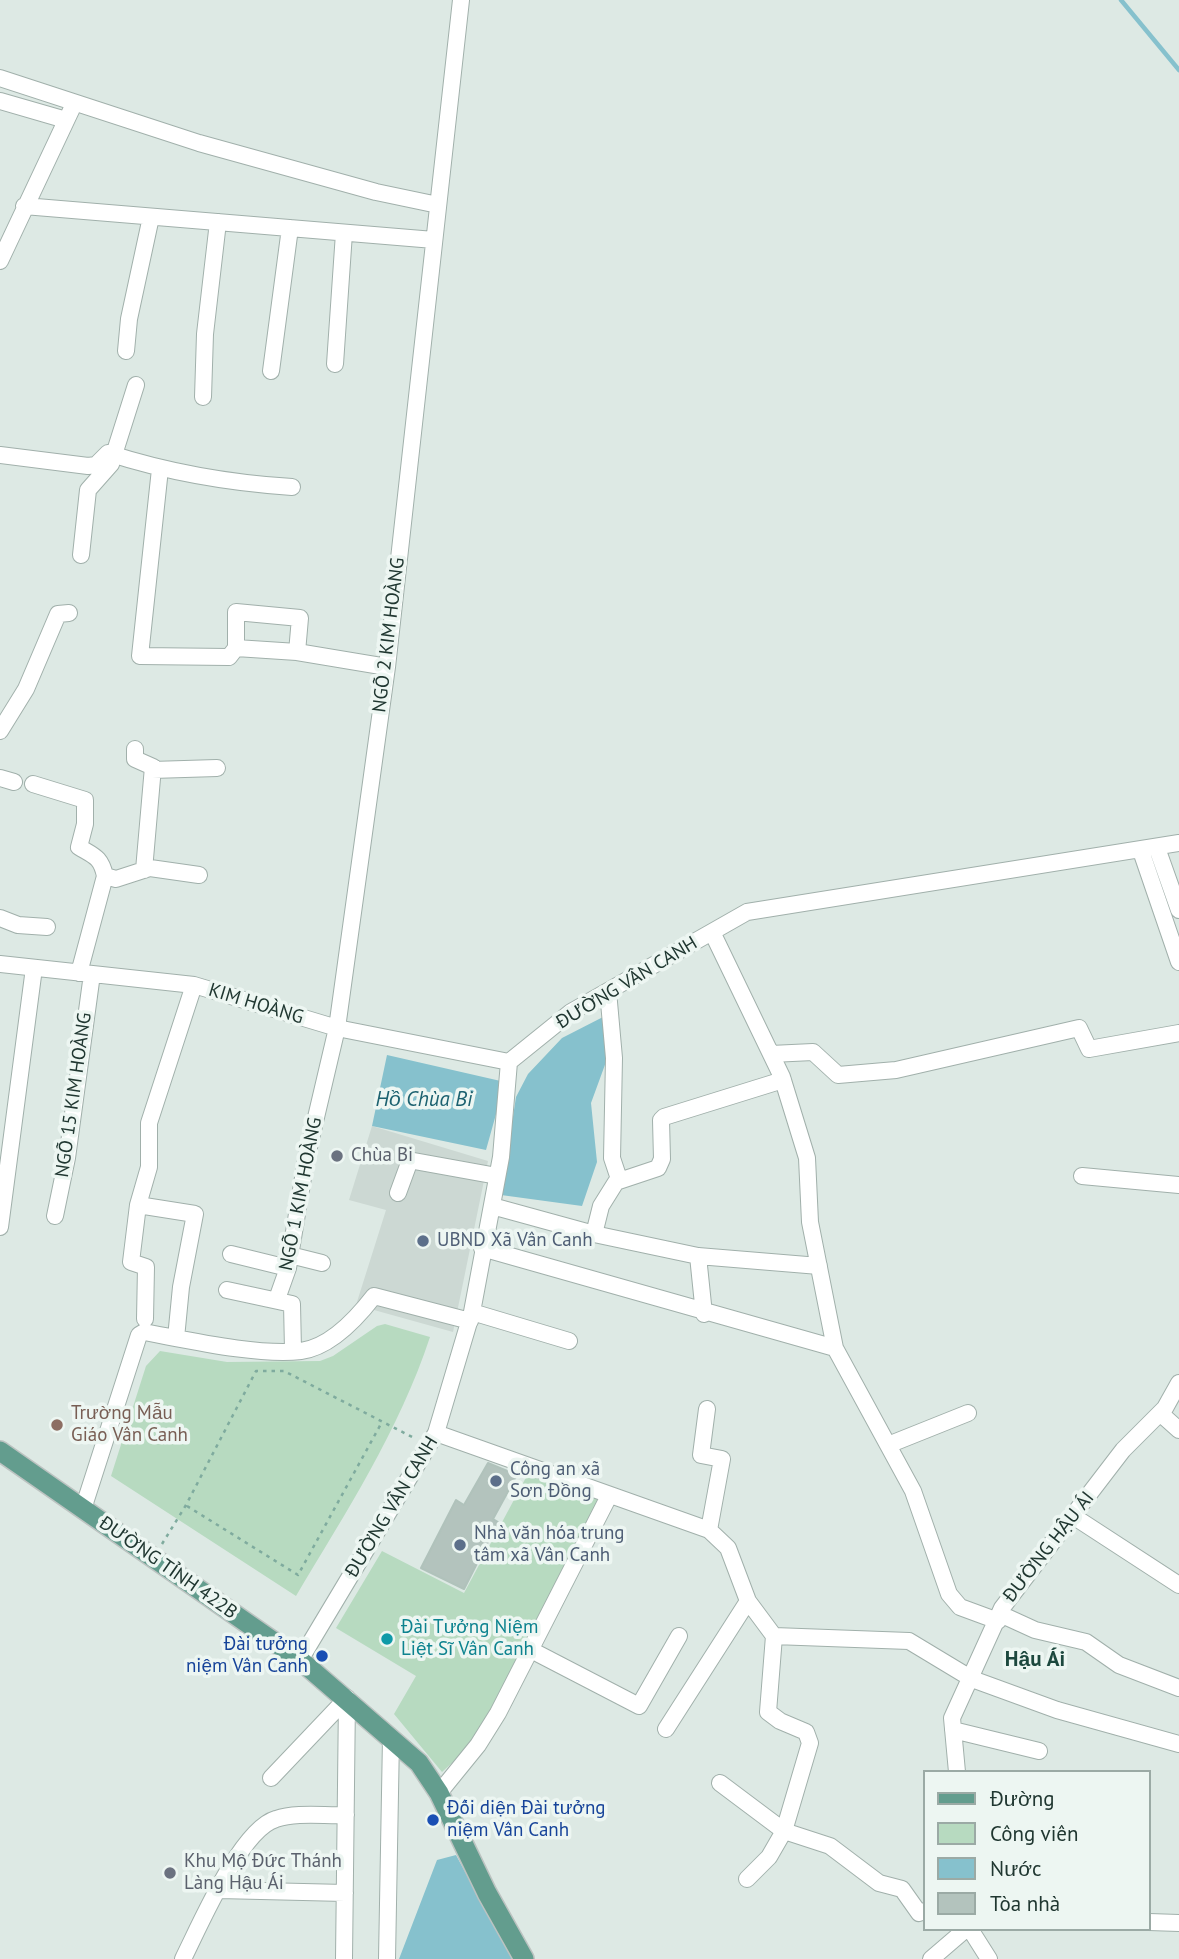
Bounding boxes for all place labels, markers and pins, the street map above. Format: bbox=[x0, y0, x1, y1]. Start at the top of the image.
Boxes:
place label: Chùa Bi bbox=[351, 1145, 413, 1167]
marker: Chùa Bi bbox=[329, 1148, 345, 1164]
place label: UBND Xã Vân Canh bbox=[437, 1230, 593, 1252]
marker: UBND Xã Vân Canh bbox=[415, 1233, 431, 1249]
place label: Trường Mẫu Giáo Vân Canh bbox=[71, 1403, 188, 1447]
marker: Trường Mẫu Giáo Vân Canh bbox=[49, 1417, 65, 1433]
place label: Công an xã Sơn Đồng bbox=[510, 1459, 600, 1503]
marker: Công an xã Sơn Đồng bbox=[488, 1473, 504, 1489]
place label: Nhà văn hóa trung tâm xã Vân Canh bbox=[474, 1523, 625, 1567]
marker: Nhà văn hóa trung tâm xã Vân Canh bbox=[452, 1537, 468, 1553]
place label: Đài Tưởng Niệm Liệt Sĩ Vân Canh bbox=[401, 1617, 538, 1661]
marker: Đài Tưởng Niệm Liệt Sĩ Vân Canh bbox=[379, 1631, 395, 1647]
place label: Đài tưởng niệm Vân Canh bbox=[186, 1634, 308, 1678]
marker: Đài tưởng niệm Vân Canh bbox=[314, 1648, 330, 1664]
place label: Đối diện Đài tưởng niệm Vân Canh bbox=[447, 1798, 606, 1842]
marker: Đối diện Đài tưởng niệm Vân Canh bbox=[425, 1812, 441, 1828]
place label: Khu Mộ Đức Thánh Làng Hậu Ái bbox=[184, 1851, 342, 1895]
marker: Khu Mộ Đức Thánh Làng Hậu Ái bbox=[162, 1865, 178, 1881]

